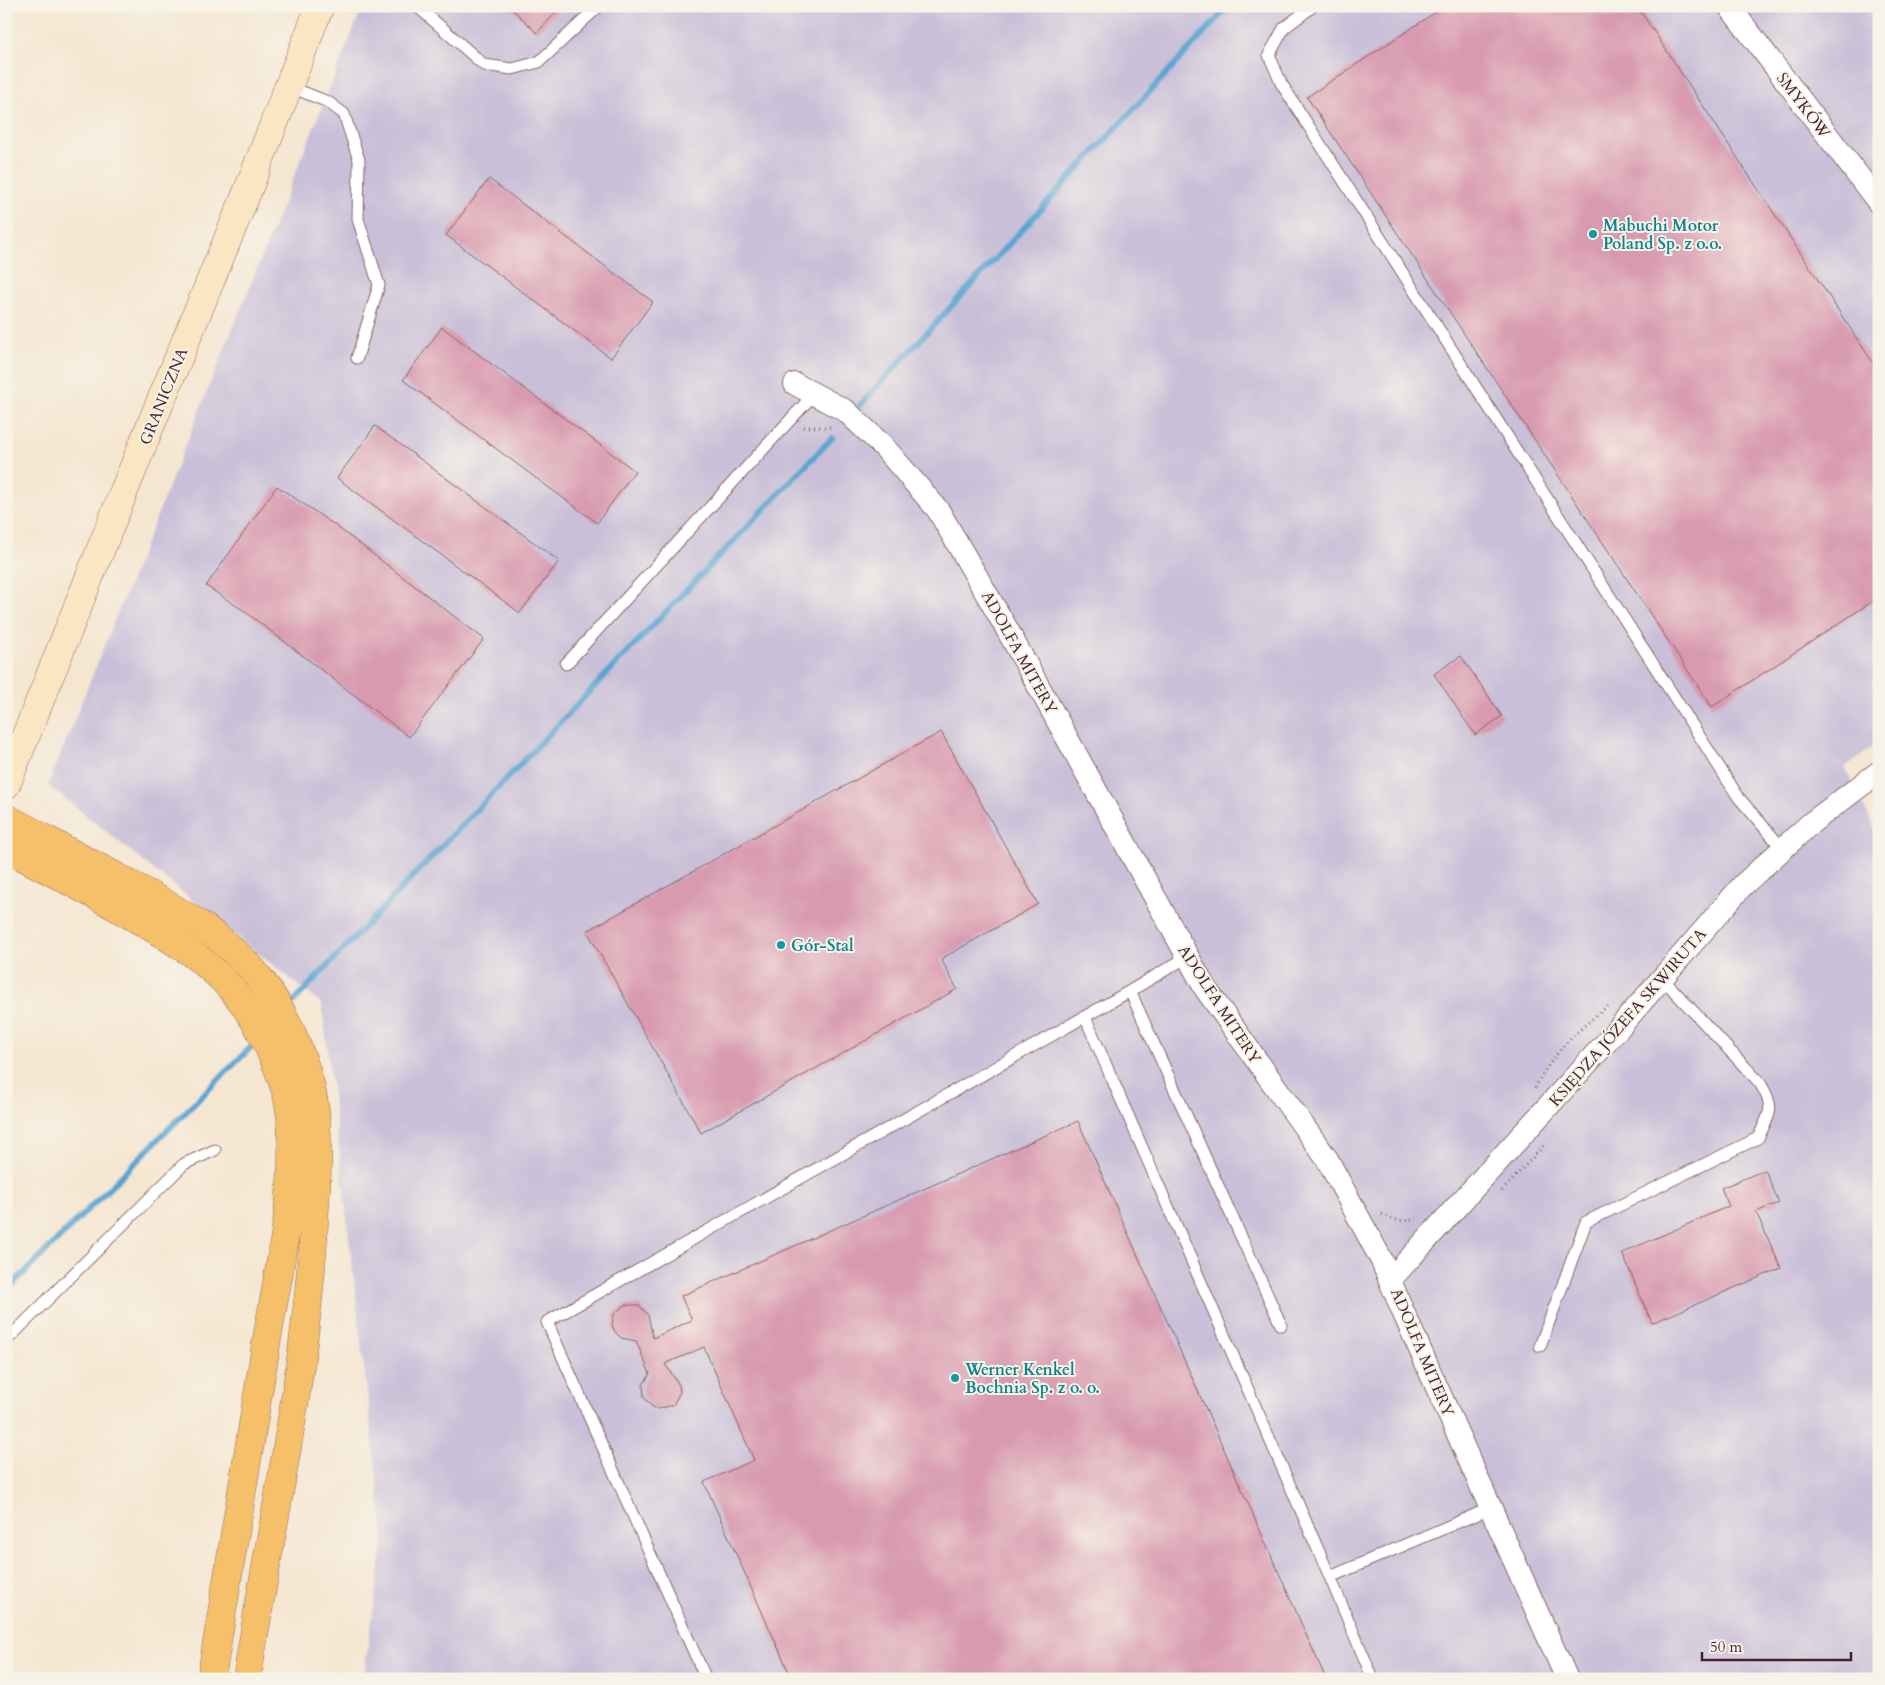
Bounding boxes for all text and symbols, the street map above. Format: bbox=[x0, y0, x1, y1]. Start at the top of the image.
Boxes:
street label: SMYKÓW bbox=[1771, 68, 1835, 143]
place label: Mabuchi Motor Poland Sp. z o.o. bbox=[1603, 215, 1722, 255]
marker: Mabuchi Motor Poland Sp. z o.o. bbox=[1587, 228, 1599, 240]
street label: GRANICZNA bbox=[134, 344, 194, 448]
street label: ADOLFA MITERY bbox=[976, 587, 1062, 718]
street label: KSIĘDZA JÓZEFA SKWIRUTA bbox=[1544, 923, 1712, 1112]
place label: Gór-Stal bbox=[791, 935, 854, 957]
marker: Gór-Stal bbox=[775, 939, 787, 951]
street label: ADOLFA MITERY bbox=[1172, 941, 1266, 1068]
street label: ADOLFA MITERY bbox=[1385, 1285, 1459, 1420]
place label: Werner Kenkel Bochnia Sp. z o. o. bbox=[964, 1359, 1100, 1399]
marker: Werner Kenkel Bochnia Sp. z o. o. bbox=[949, 1372, 961, 1384]
scale bar bbox=[1702, 1630, 1851, 1662]
text: 50 m bbox=[1710, 1637, 1742, 1657]

